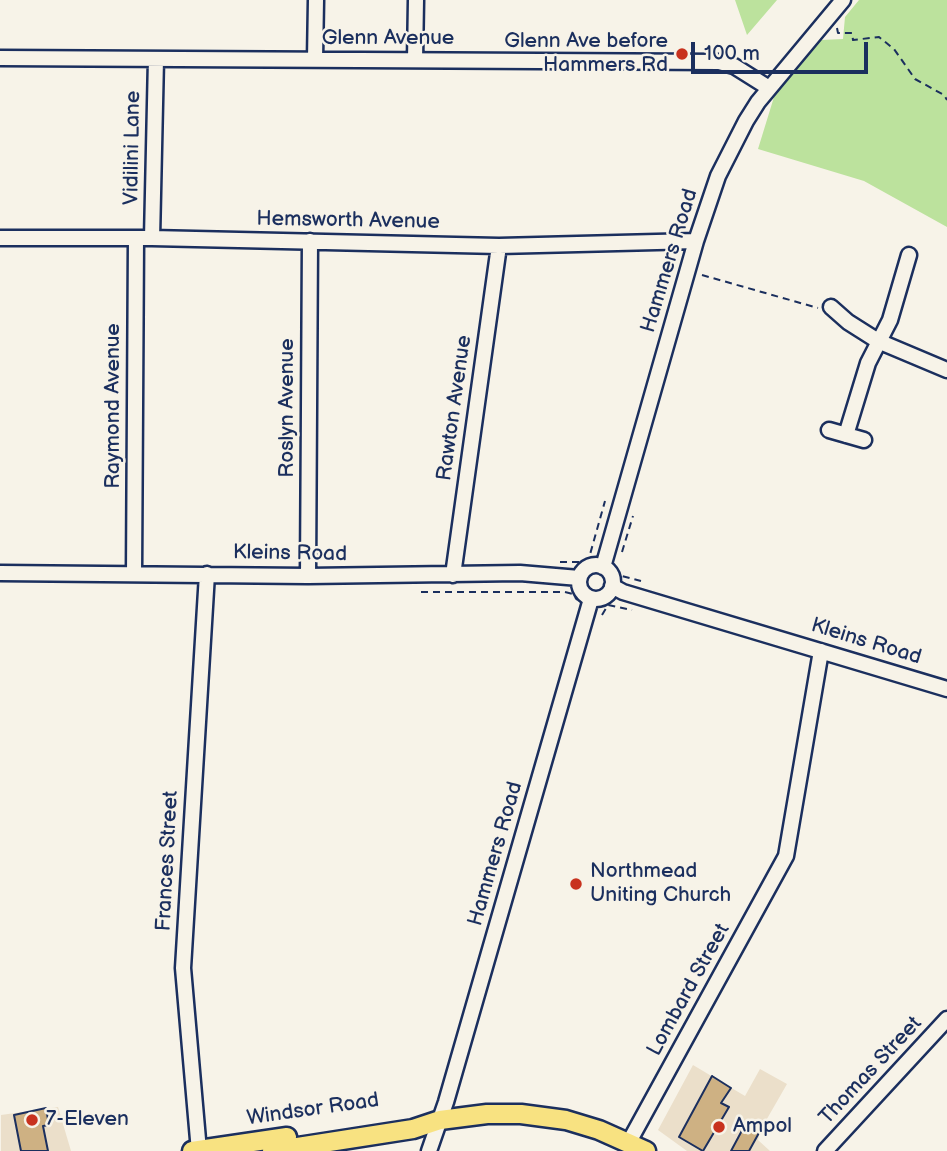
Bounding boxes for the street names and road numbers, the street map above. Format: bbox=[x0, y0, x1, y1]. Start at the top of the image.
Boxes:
street label: Glenn Avenue bbox=[322, 26, 454, 52]
street label: Vidilini Lane bbox=[119, 91, 147, 205]
street label: Hammers Road bbox=[636, 186, 704, 336]
street label: Hemsworth Avenue bbox=[256, 207, 440, 235]
street label: Raymond Avenue bbox=[101, 323, 127, 489]
street label: Rawton Avenue bbox=[432, 334, 478, 482]
street label: Roslyn Avenue bbox=[275, 338, 301, 478]
street label: Kleins Road bbox=[233, 540, 347, 568]
street label: Kleins Road bbox=[808, 613, 924, 671]
street label: Hammers Road bbox=[463, 779, 529, 929]
street label: Frances Street bbox=[152, 790, 184, 932]
street label: Lombard Street bbox=[642, 920, 736, 1060]
street label: Thomas Street bbox=[815, 1012, 927, 1130]
street label: Windsor Road bbox=[245, 1088, 381, 1132]

